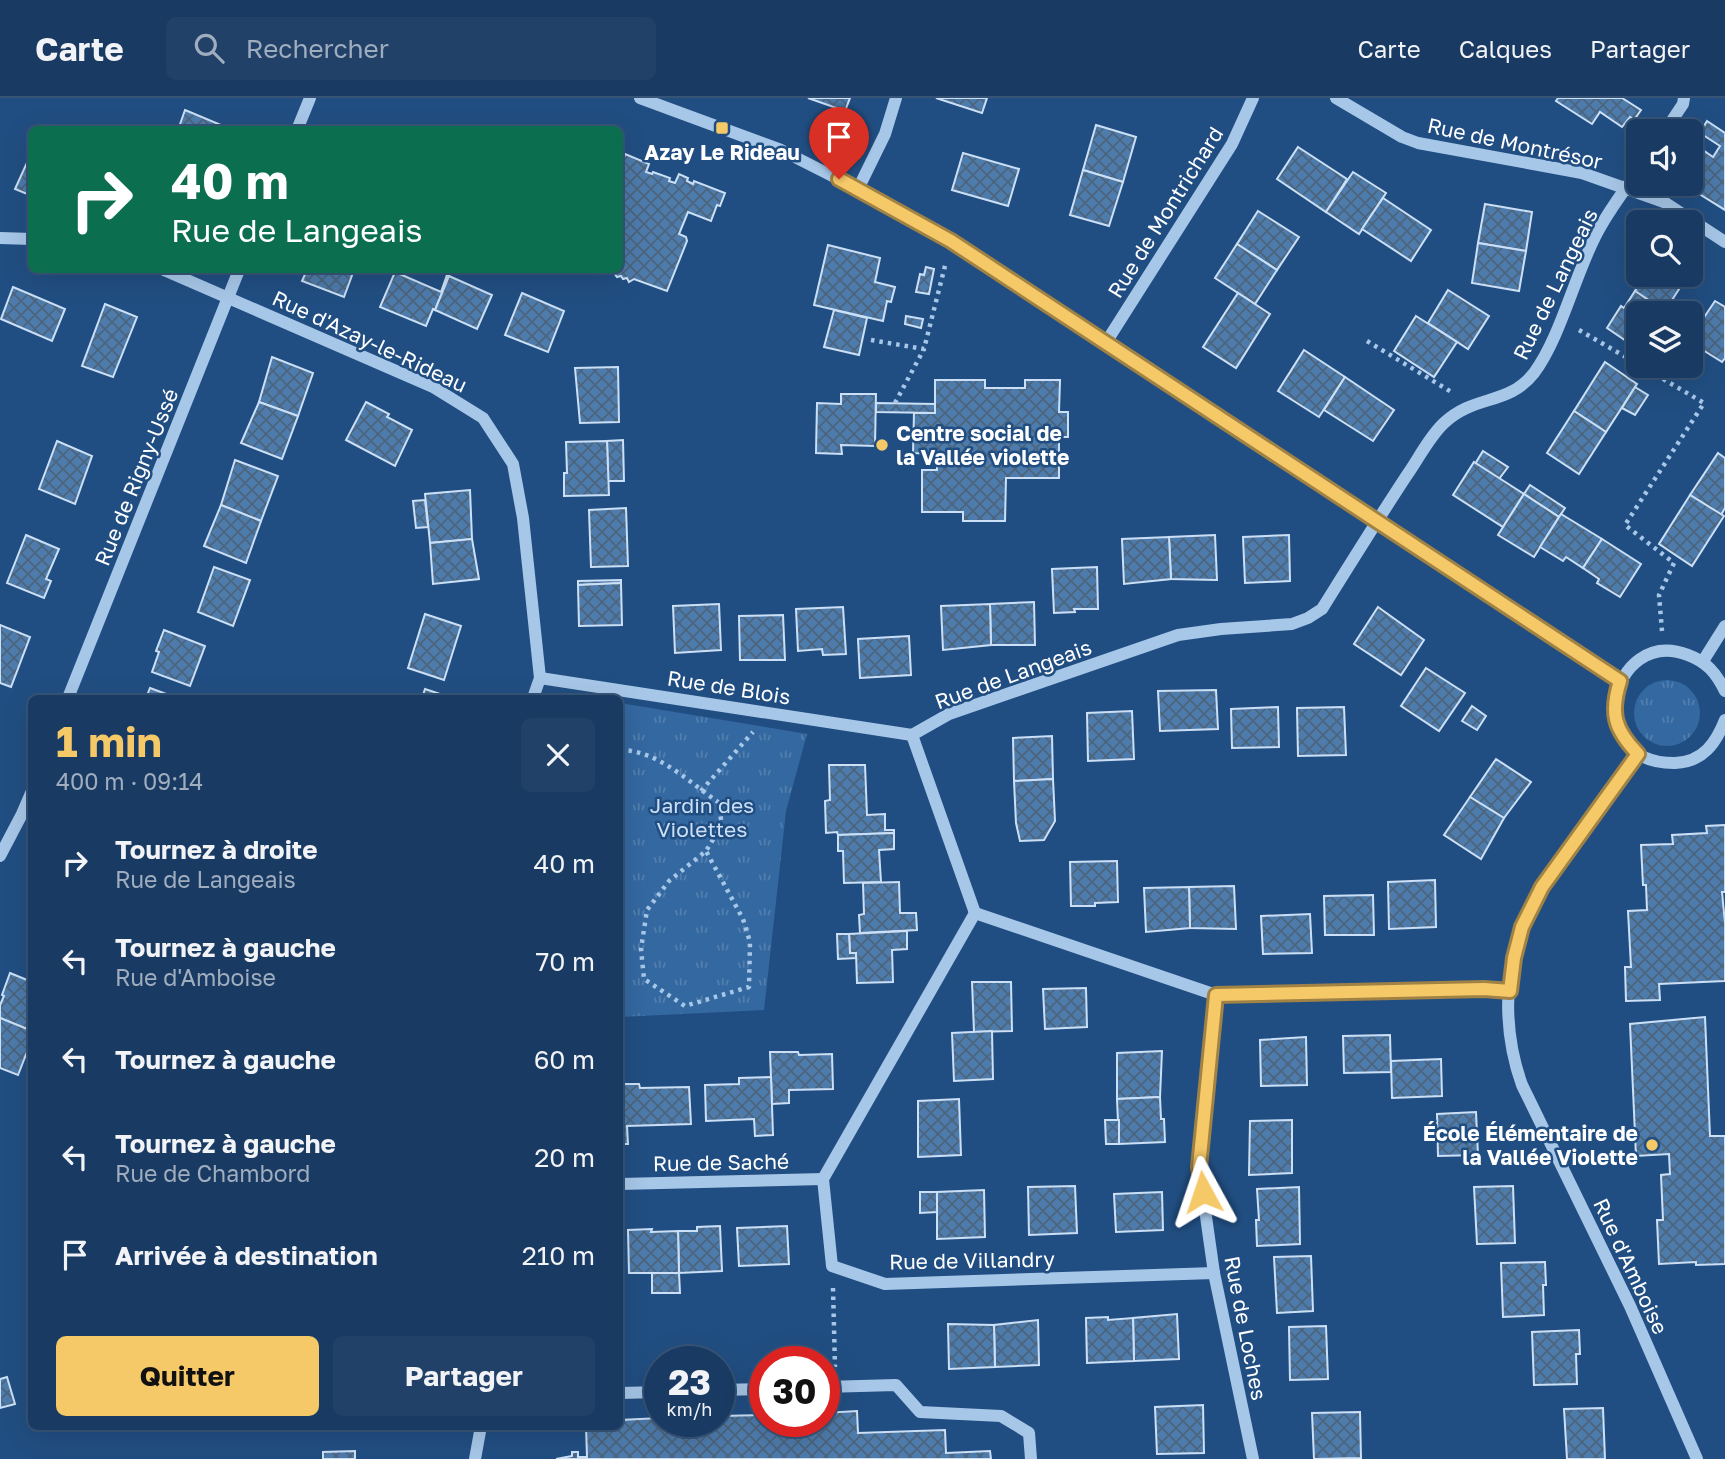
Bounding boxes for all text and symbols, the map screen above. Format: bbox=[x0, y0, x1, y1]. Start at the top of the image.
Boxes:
search box bbox=[166, 17, 656, 80]
text: Carte bbox=[35, 29, 124, 68]
icon: search bbox=[190, 29, 228, 67]
text: Rechercher bbox=[246, 33, 389, 64]
text: Carte bbox=[1357, 34, 1421, 63]
text: Calques bbox=[1459, 34, 1552, 63]
text: Partager bbox=[1590, 34, 1690, 63]
pin bbox=[809, 107, 869, 179]
street label: Rue de Montrésor bbox=[1425, 112, 1605, 174]
icon: arrive bbox=[820, 118, 858, 156]
map controls bbox=[1626, 119, 1703, 378]
button: sound bbox=[1626, 119, 1703, 196]
marker: Azay Le Rideau bbox=[714, 120, 730, 136]
street label: Rue de Montrichard bbox=[1102, 122, 1228, 302]
place label: Azay Le Rideau bbox=[644, 139, 800, 165]
text: 40 m bbox=[171, 151, 289, 210]
icon: right bbox=[56, 154, 147, 245]
street label: Rue de Langeais bbox=[1507, 204, 1603, 364]
button: search bbox=[1626, 210, 1703, 287]
text: Rue de Langeais bbox=[171, 211, 422, 249]
street label: Rue d'Azay-le-Rideau bbox=[269, 284, 471, 398]
button: layers bbox=[1626, 301, 1703, 378]
street label: Rue de Rigny-Ussé bbox=[89, 385, 183, 569]
place label: Centre social de la Vallée violette bbox=[896, 420, 1069, 470]
marker: Centre social de la Vallée violette bbox=[874, 437, 890, 453]
street label: Rue de Langeais bbox=[931, 634, 1095, 714]
street label: Rue de Blois bbox=[666, 664, 792, 710]
text: 1 min bbox=[56, 716, 162, 766]
button: close bbox=[521, 718, 595, 792]
text: 400 m · 09:14 bbox=[56, 767, 203, 795]
park label: Jardin des Violettes bbox=[650, 792, 754, 842]
text: Tournez à droite bbox=[115, 834, 318, 865]
icon: right bbox=[56, 844, 94, 882]
text: 40 m bbox=[534, 848, 595, 879]
text: Rue de Langeais bbox=[115, 865, 296, 893]
text: Tournez à gauche bbox=[115, 932, 336, 963]
icon: left bbox=[56, 942, 94, 980]
text: 70 m bbox=[536, 946, 595, 977]
text: Rue d'Amboise bbox=[115, 963, 276, 991]
icon: left bbox=[56, 1040, 94, 1078]
text: Tournez à gauche bbox=[115, 1044, 336, 1075]
text: 60 m bbox=[534, 1044, 595, 1075]
place label: École Élémentaire de la Vallée Violette bbox=[1423, 1120, 1638, 1170]
text: Tournez à gauche bbox=[115, 1128, 336, 1159]
marker: École Élémentaire de la Vallée Violette bbox=[1644, 1137, 1660, 1153]
icon: left bbox=[56, 1138, 94, 1176]
text: 20 m bbox=[534, 1142, 595, 1173]
street label: Rue de Saché bbox=[653, 1148, 789, 1176]
position arrow bbox=[1166, 1155, 1240, 1229]
text: Rue de Chambord bbox=[115, 1159, 310, 1187]
street label: Rue d'Amboise bbox=[1588, 1194, 1674, 1338]
icon: arrive bbox=[56, 1236, 94, 1274]
text: Arrivée à destination bbox=[115, 1240, 378, 1271]
text: 210 m bbox=[522, 1240, 595, 1271]
street label: Rue de Villandry bbox=[889, 1246, 1055, 1274]
street label: Rue de Loches bbox=[1219, 1254, 1273, 1402]
button: Quitter bbox=[56, 1336, 319, 1416]
button: Partager bbox=[333, 1336, 595, 1416]
speed limit sign: 30 bbox=[749, 1346, 840, 1437]
text: 23 bbox=[668, 1361, 711, 1403]
text: km/h bbox=[667, 1398, 712, 1420]

